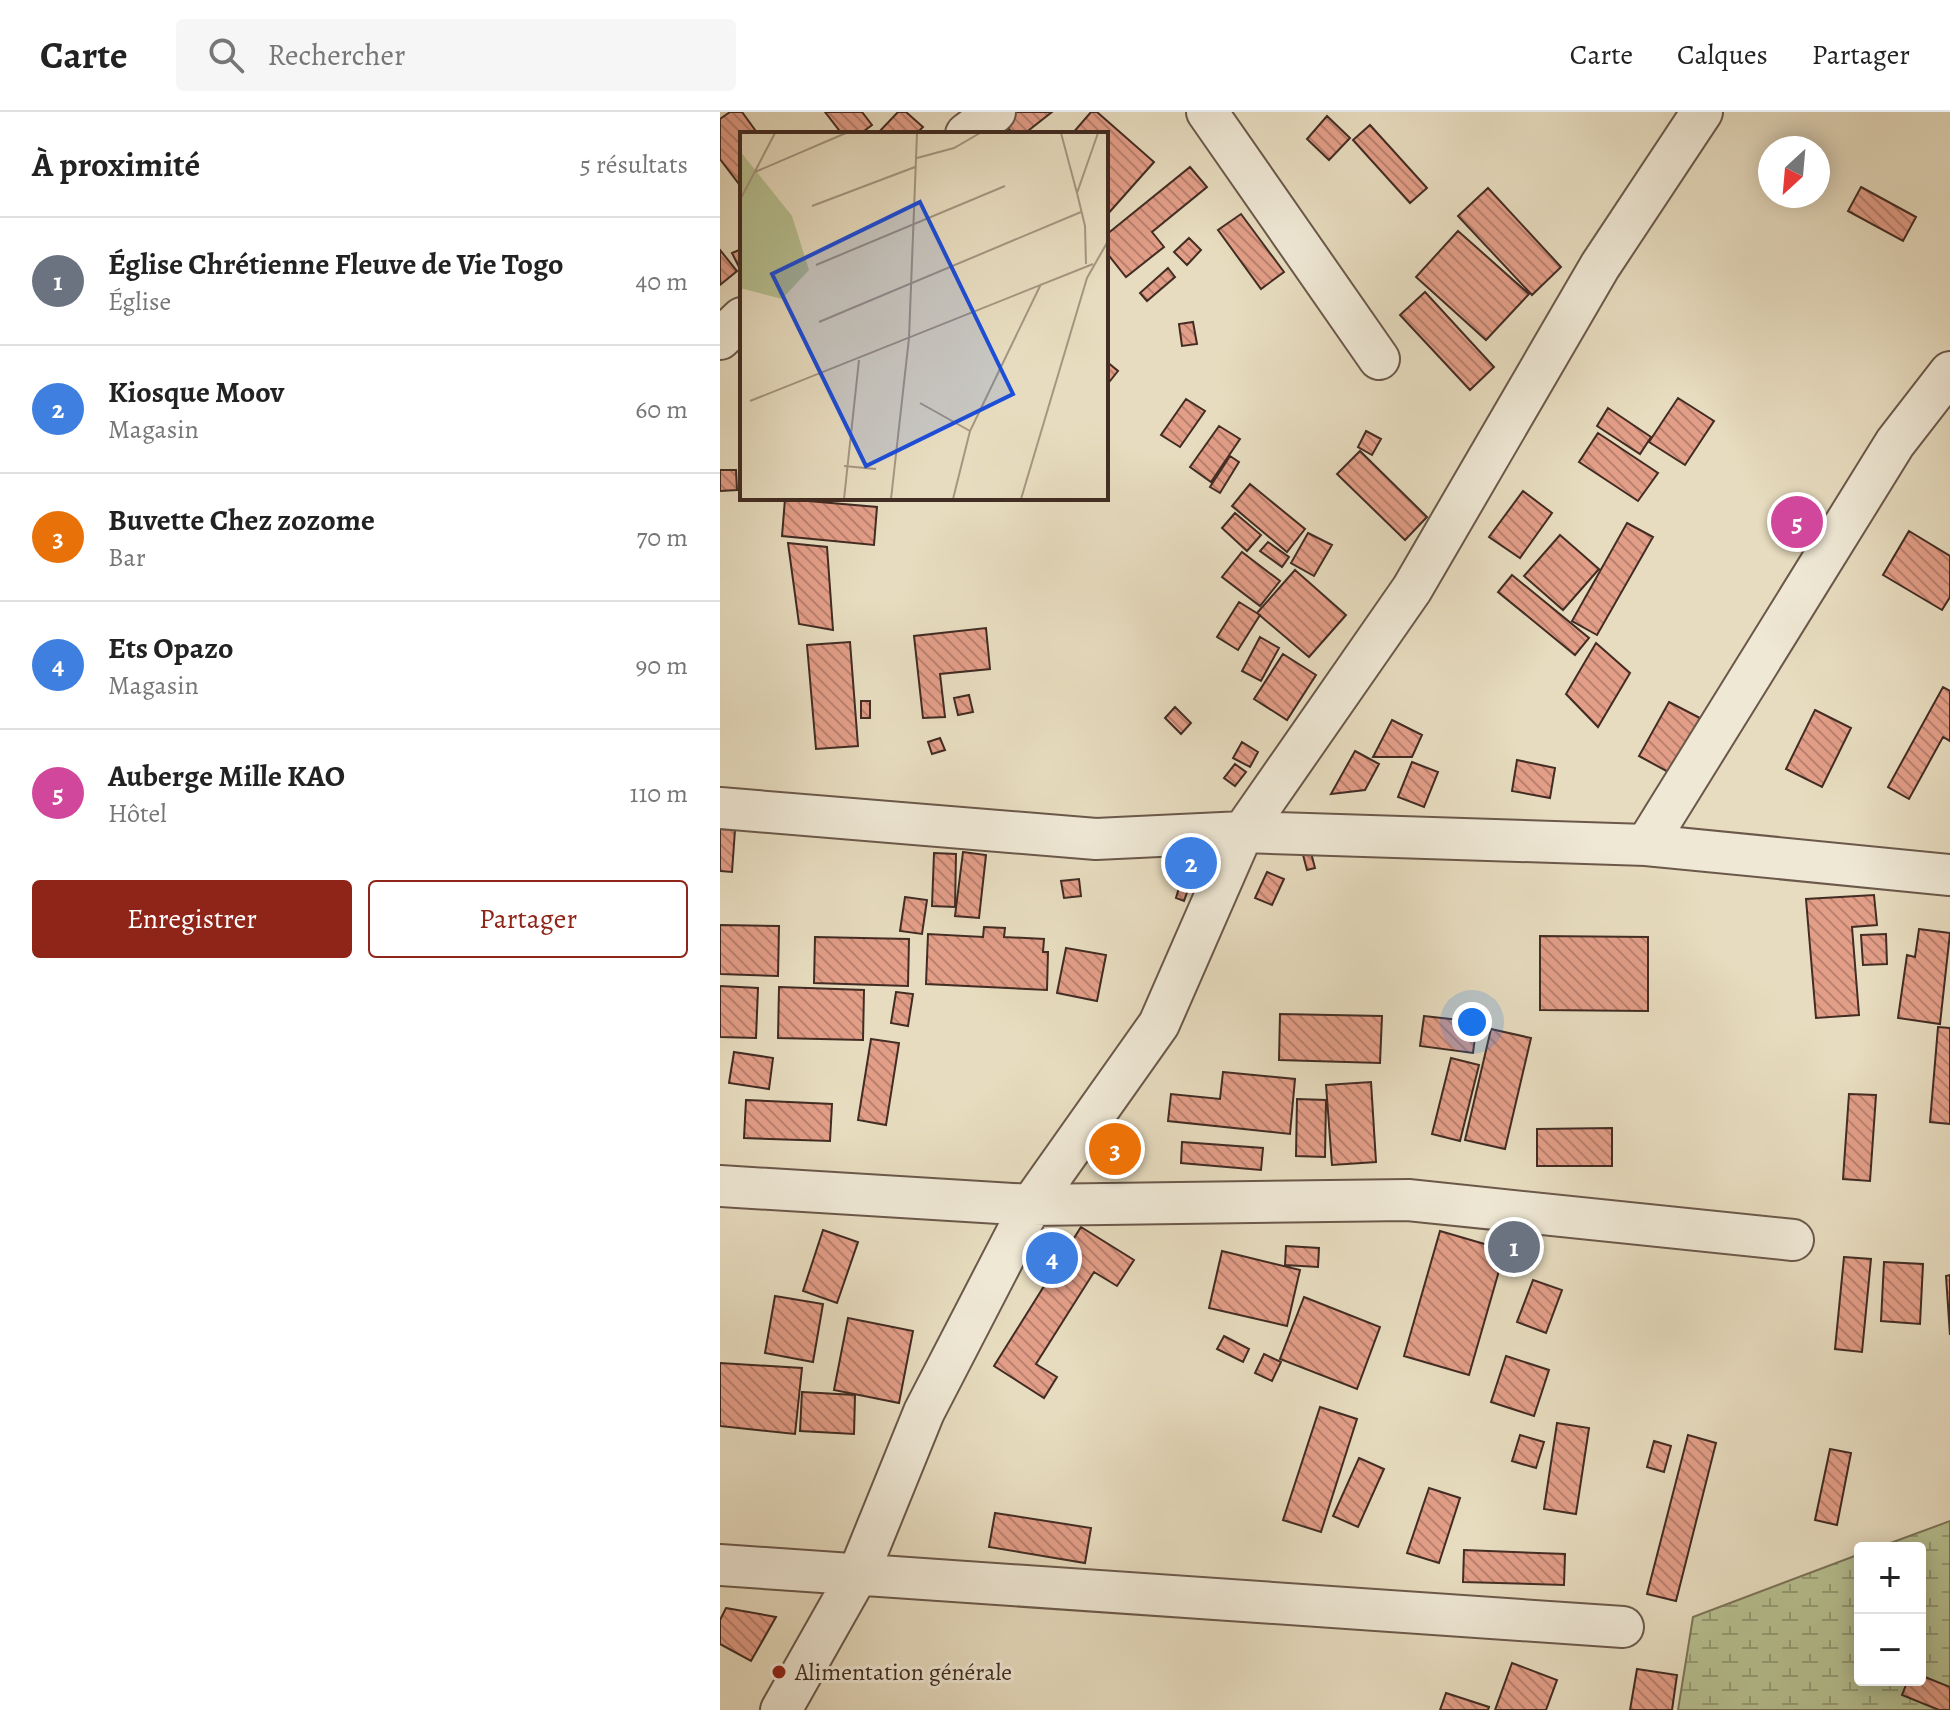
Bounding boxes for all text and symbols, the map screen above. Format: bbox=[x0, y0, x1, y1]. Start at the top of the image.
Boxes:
search box bbox=[176, 19, 736, 91]
text: Carte bbox=[40, 29, 128, 81]
icon: search bbox=[204, 33, 248, 77]
text: Rechercher bbox=[268, 35, 405, 75]
text: Carte bbox=[1570, 36, 1633, 74]
text: Calques bbox=[1677, 36, 1768, 74]
text: Partager bbox=[1812, 36, 1910, 74]
inset map bbox=[740, 132, 1108, 500]
north arrow bbox=[1758, 136, 1830, 208]
text: À proximité bbox=[32, 141, 200, 188]
text: 5 résultats bbox=[580, 147, 688, 182]
text: Église Chrétienne Fleuve de Vie Togo bbox=[108, 244, 564, 284]
text: 1 bbox=[53, 264, 63, 299]
text: 40 m bbox=[636, 264, 688, 299]
text: Église bbox=[108, 284, 171, 319]
text: Kiosque Moov bbox=[108, 372, 284, 412]
text: 2 bbox=[52, 392, 64, 427]
text: 60 m bbox=[635, 392, 688, 427]
text: Magasin bbox=[108, 412, 199, 447]
pin: 5 bbox=[1771, 492, 1823, 552]
text: Buvette Chez zozome bbox=[108, 500, 375, 540]
text: 3 bbox=[52, 520, 64, 555]
text: 70 m bbox=[636, 520, 688, 555]
text: Bar bbox=[108, 540, 146, 575]
text: Ets Opazo bbox=[108, 628, 233, 668]
text: 4 bbox=[52, 648, 64, 683]
text: 90 m bbox=[636, 648, 688, 683]
text: Magasin bbox=[108, 668, 199, 703]
text: Auberge Mille KAO bbox=[108, 756, 345, 796]
text: 5 bbox=[52, 776, 64, 811]
text: 110 m bbox=[630, 776, 688, 811]
text: Hôtel bbox=[108, 796, 167, 831]
pin: 2 bbox=[1165, 833, 1217, 893]
button: Enregistrer bbox=[32, 880, 352, 958]
button: Partager bbox=[368, 880, 688, 958]
your location bbox=[1452, 1002, 1492, 1042]
pin: 3 bbox=[1089, 1119, 1141, 1179]
pin: 1 bbox=[1488, 1217, 1540, 1277]
pin: 4 bbox=[1026, 1228, 1078, 1288]
map controls bbox=[1854, 1542, 1926, 1686]
button: + bbox=[1854, 1542, 1926, 1614]
button: − bbox=[1854, 1614, 1926, 1686]
place label: Alimentation générale bbox=[794, 1656, 1012, 1688]
marker: Alimentation générale bbox=[770, 1663, 788, 1681]

